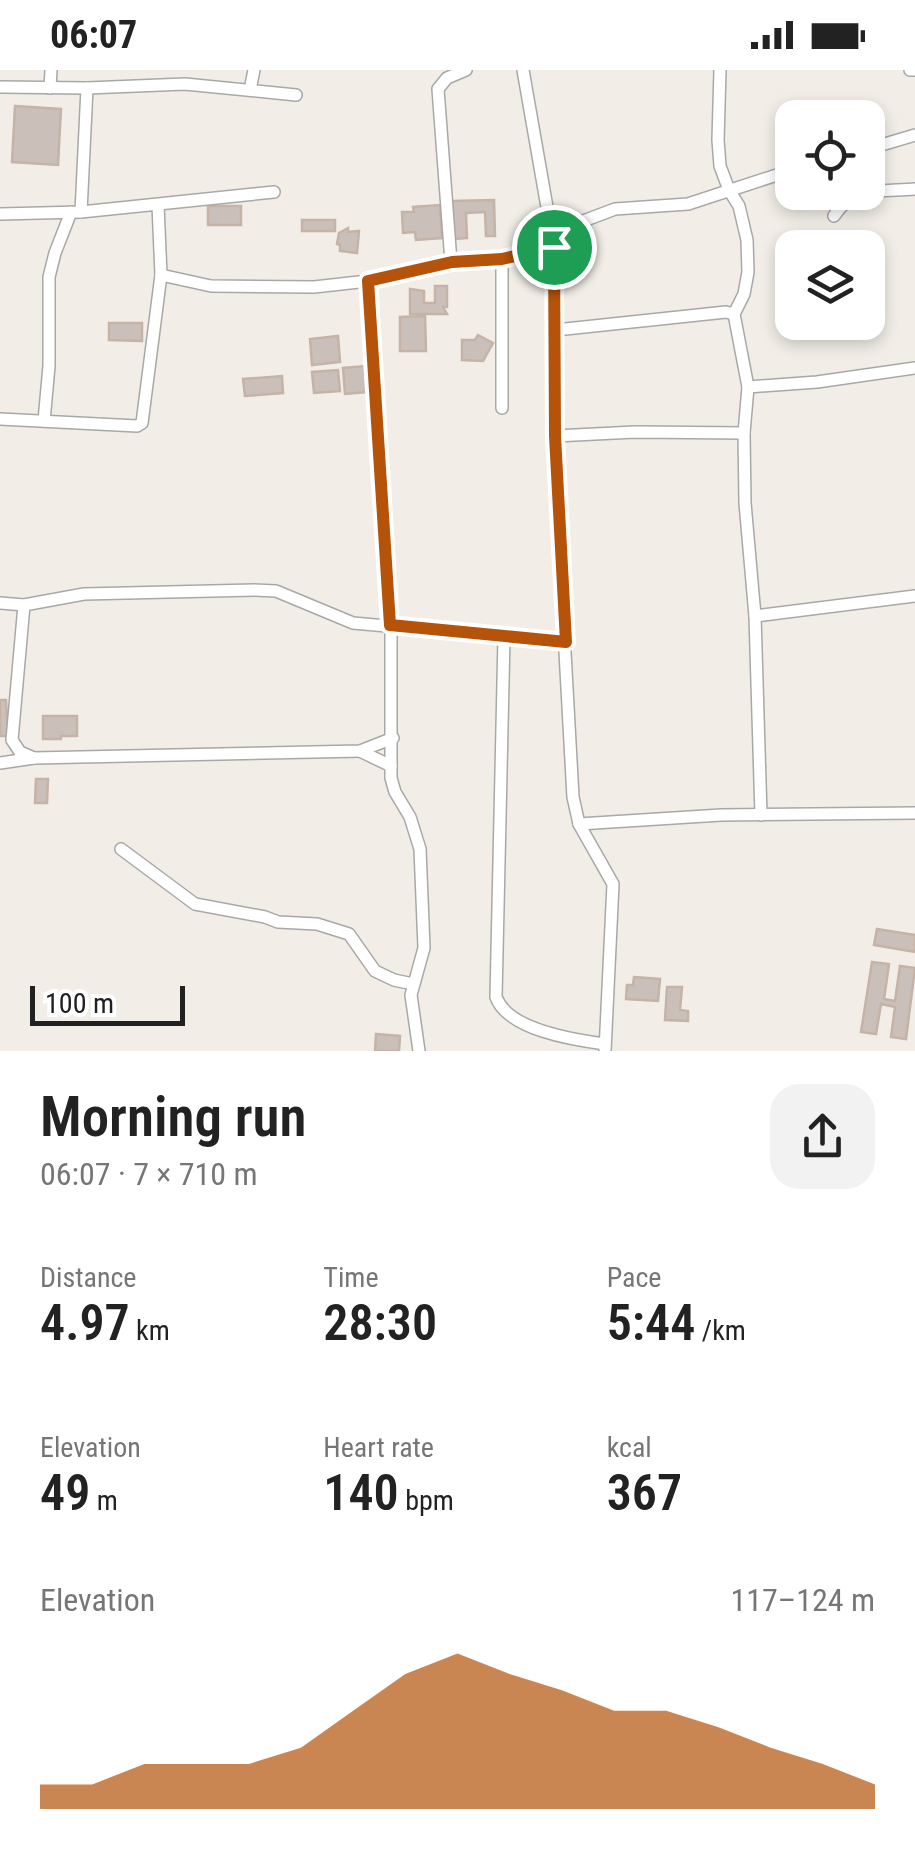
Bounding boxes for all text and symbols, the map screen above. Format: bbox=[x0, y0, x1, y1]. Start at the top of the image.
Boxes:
text: 06:07 bbox=[50, 13, 137, 57]
map controls bbox=[775, 100, 885, 340]
button: locate bbox=[775, 100, 885, 210]
pin bbox=[512, 205, 597, 290]
icon: arrive bbox=[527, 220, 582, 275]
button: layers bbox=[775, 230, 885, 340]
scale bar bbox=[30, 981, 185, 1026]
text: 100 m bbox=[45, 987, 114, 1020]
button: share bbox=[770, 1084, 875, 1189]
text: Morning run bbox=[40, 1085, 306, 1149]
text: 06:07 · 7 × 710 m bbox=[40, 1155, 258, 1193]
text: Distance bbox=[40, 1261, 137, 1294]
text: Time bbox=[323, 1261, 379, 1294]
text: Pace bbox=[607, 1261, 662, 1294]
text: 4.97 bbox=[40, 1294, 130, 1352]
text: 28:30 bbox=[323, 1294, 437, 1352]
text: 5:44 bbox=[607, 1294, 695, 1352]
text: km bbox=[130, 1314, 170, 1347]
text: /km bbox=[695, 1314, 746, 1347]
text: Elevation bbox=[40, 1431, 141, 1464]
text: Heart rate bbox=[323, 1431, 434, 1464]
text: kcal bbox=[607, 1431, 652, 1464]
text: 49 bbox=[40, 1464, 90, 1522]
text: 140 bbox=[323, 1464, 399, 1522]
text: 367 bbox=[607, 1464, 682, 1522]
text: m bbox=[90, 1484, 118, 1517]
text: bpm bbox=[399, 1484, 454, 1517]
text: Elevation bbox=[40, 1581, 155, 1619]
text: 117–124 m bbox=[730, 1581, 875, 1619]

